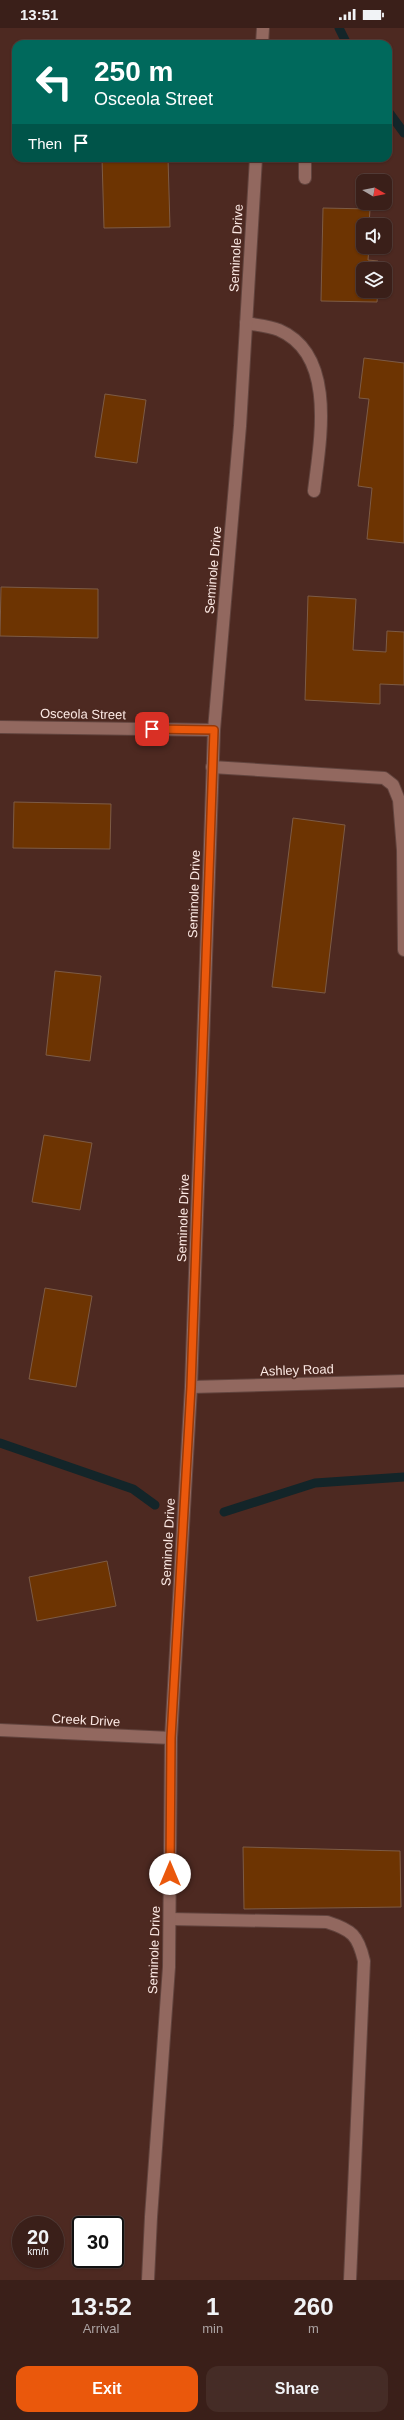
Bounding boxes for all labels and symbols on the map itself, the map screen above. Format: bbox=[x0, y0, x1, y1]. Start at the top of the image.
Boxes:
north arrow bbox=[356, 174, 392, 210]
street label: Seminole Drive bbox=[226, 204, 246, 292]
street label: Seminole Drive bbox=[202, 525, 224, 615]
street label: Osceola Street bbox=[40, 706, 126, 722]
pin bbox=[135, 712, 169, 746]
street label: Seminole Drive bbox=[185, 850, 203, 938]
street label: Seminole Drive bbox=[174, 1174, 192, 1262]
street label: Ashley Road bbox=[260, 1361, 334, 1379]
street label: Seminole Drive bbox=[158, 1498, 178, 1586]
street label: Creek Drive bbox=[51, 1711, 121, 1729]
position arrow bbox=[149, 1853, 191, 1895]
street label: Seminole Drive bbox=[145, 1906, 163, 1994]
speed limit sign: 30 bbox=[72, 2216, 124, 2268]

